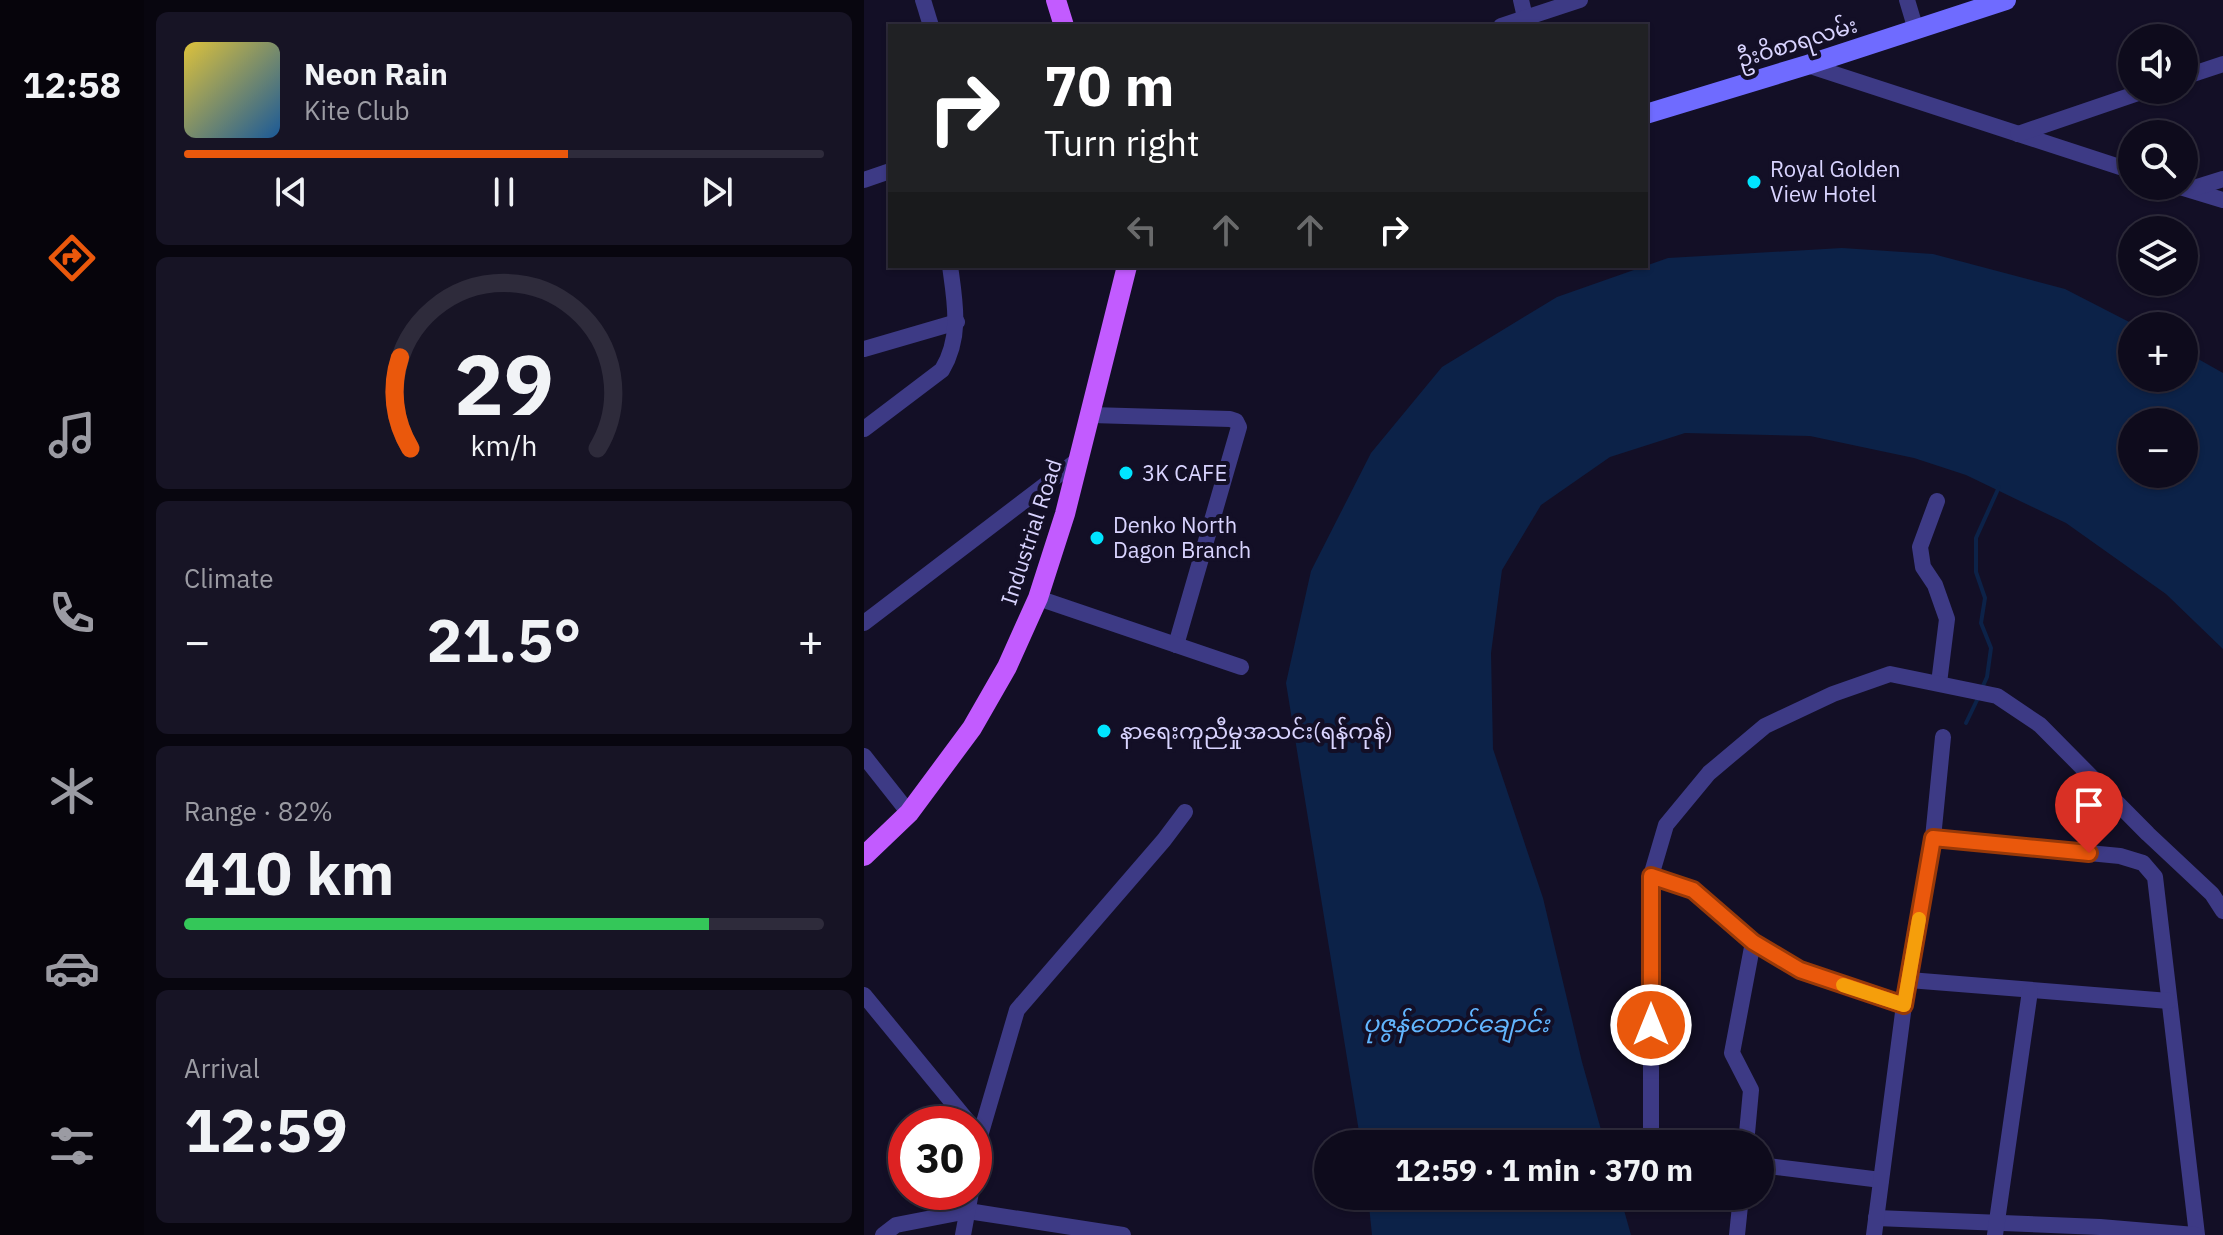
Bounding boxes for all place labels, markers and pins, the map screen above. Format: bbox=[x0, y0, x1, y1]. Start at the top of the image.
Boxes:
place label: Royal Golden View Hotel bbox=[1770, 154, 1900, 208]
marker: Royal Golden View Hotel bbox=[1745, 173, 1763, 191]
place label: 3K CAFE bbox=[1142, 458, 1227, 487]
marker: 3K CAFE bbox=[1117, 464, 1135, 482]
place label: Denko North Dagon Branch bbox=[1113, 510, 1251, 564]
marker: Denko North Dagon Branch bbox=[1088, 529, 1106, 547]
place label: နာရေးကူညီမှုအသင်း(ရန်ကုန်) bbox=[1120, 716, 1393, 749]
marker: နာရေးကူညီမှုအသင်း(ရန်ကုန်) bbox=[1095, 722, 1113, 740]
pin bbox=[2055, 771, 2123, 853]

